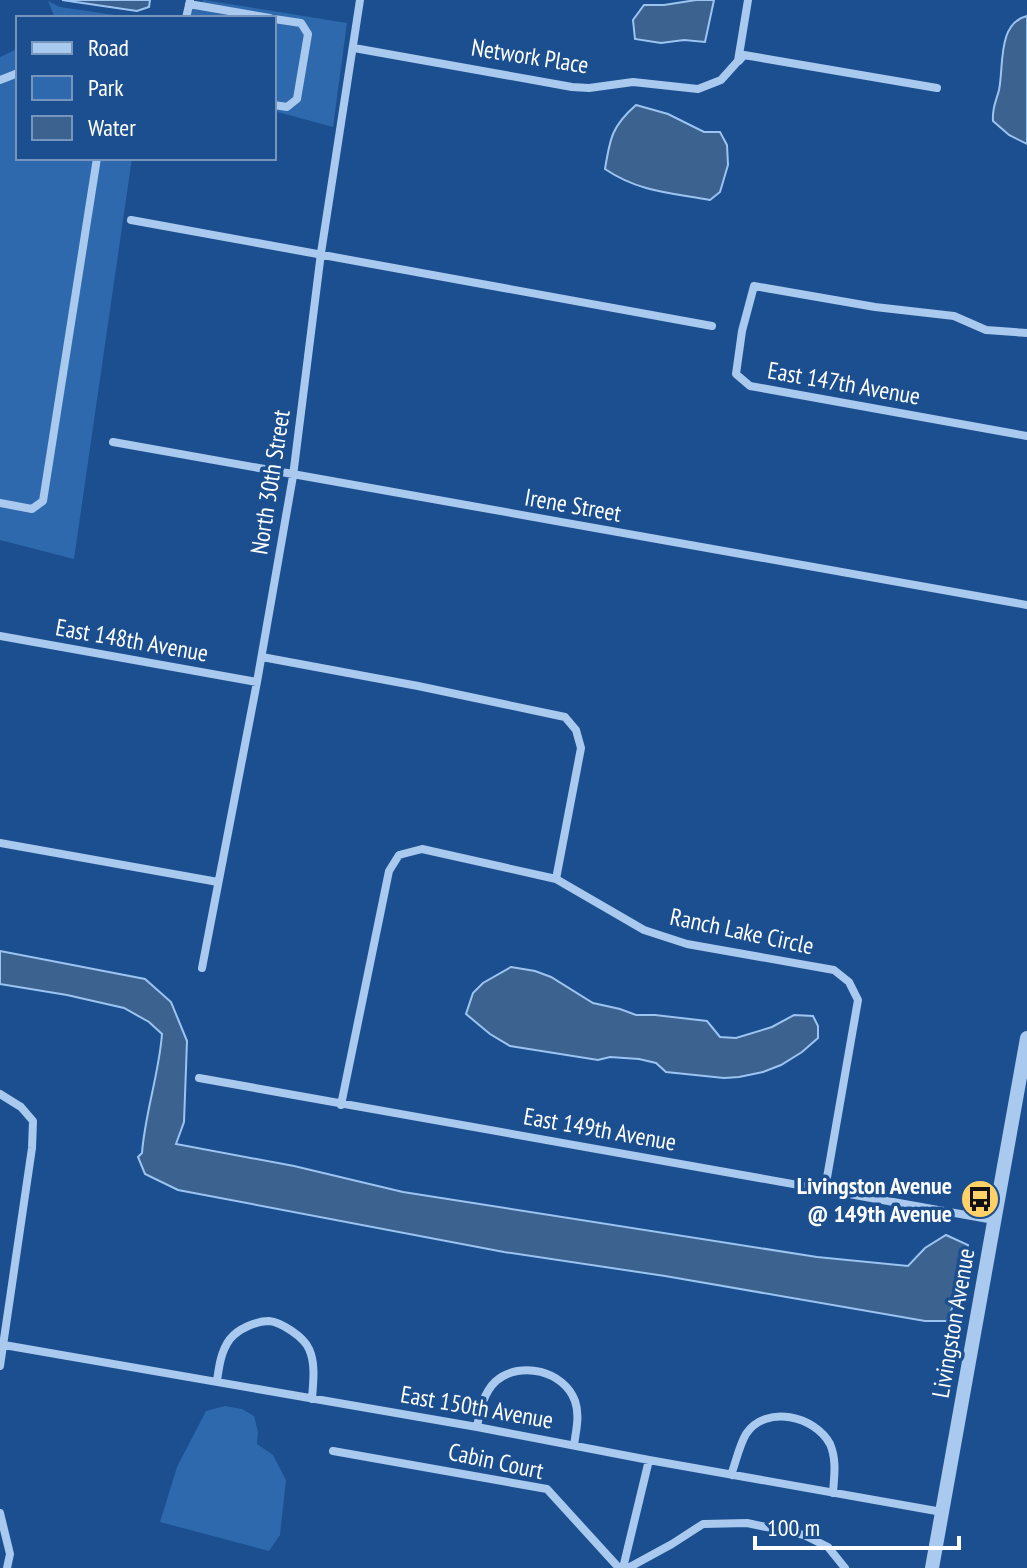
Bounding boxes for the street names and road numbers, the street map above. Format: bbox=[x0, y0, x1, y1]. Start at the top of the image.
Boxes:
street label: Network Place bbox=[469, 31, 591, 81]
street label: East 147th Avenue bbox=[765, 354, 923, 412]
street label: North 30th Street bbox=[243, 407, 297, 557]
street label: Irene Street bbox=[522, 481, 624, 529]
street label: East 148th Avenue bbox=[53, 611, 211, 669]
street label: Ranch Lake Circle bbox=[667, 901, 817, 961]
street label: East 149th Avenue bbox=[521, 1100, 679, 1158]
street label: Livingston Avenue bbox=[925, 1246, 981, 1400]
street label: East 150th Avenue bbox=[398, 1378, 556, 1436]
street label: Cabin Court bbox=[446, 1436, 547, 1486]

